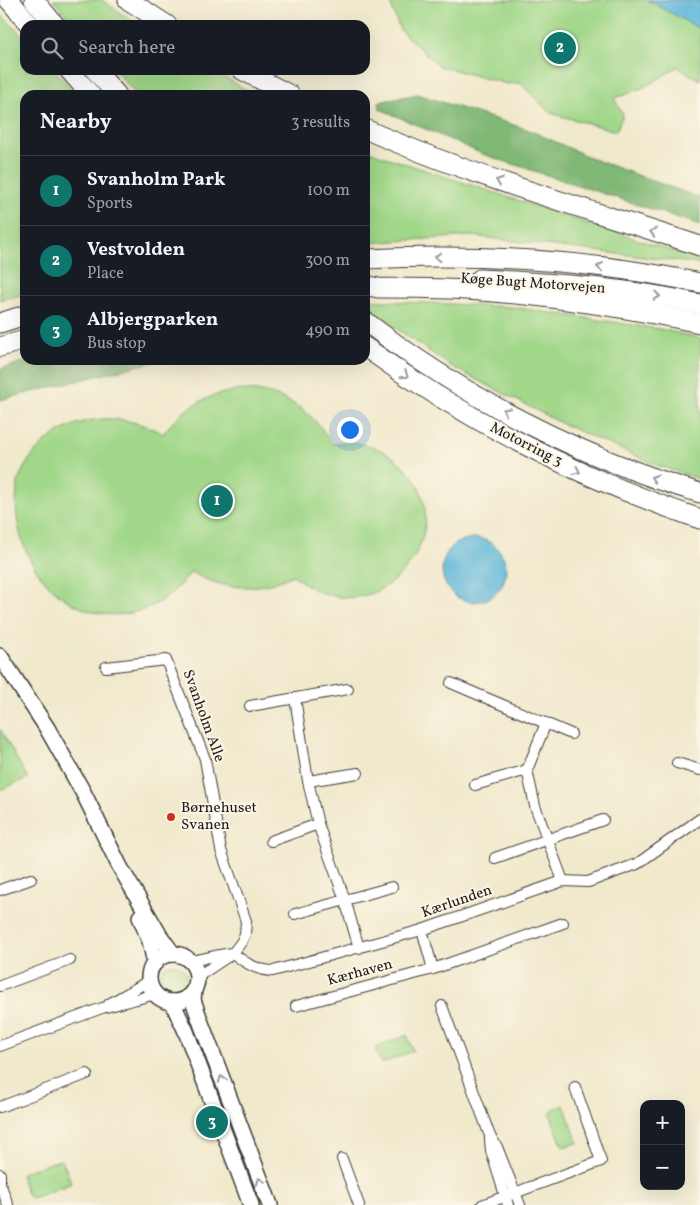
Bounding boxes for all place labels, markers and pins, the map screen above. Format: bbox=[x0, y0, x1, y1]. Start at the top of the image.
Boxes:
pin: 2 bbox=[544, 29, 576, 67]
pin: 1 bbox=[201, 482, 233, 520]
place label: Børnehuset Svanen bbox=[181, 798, 257, 836]
marker: Børnehuset Svanen bbox=[165, 811, 177, 823]
pin: 3 bbox=[196, 1103, 228, 1141]

